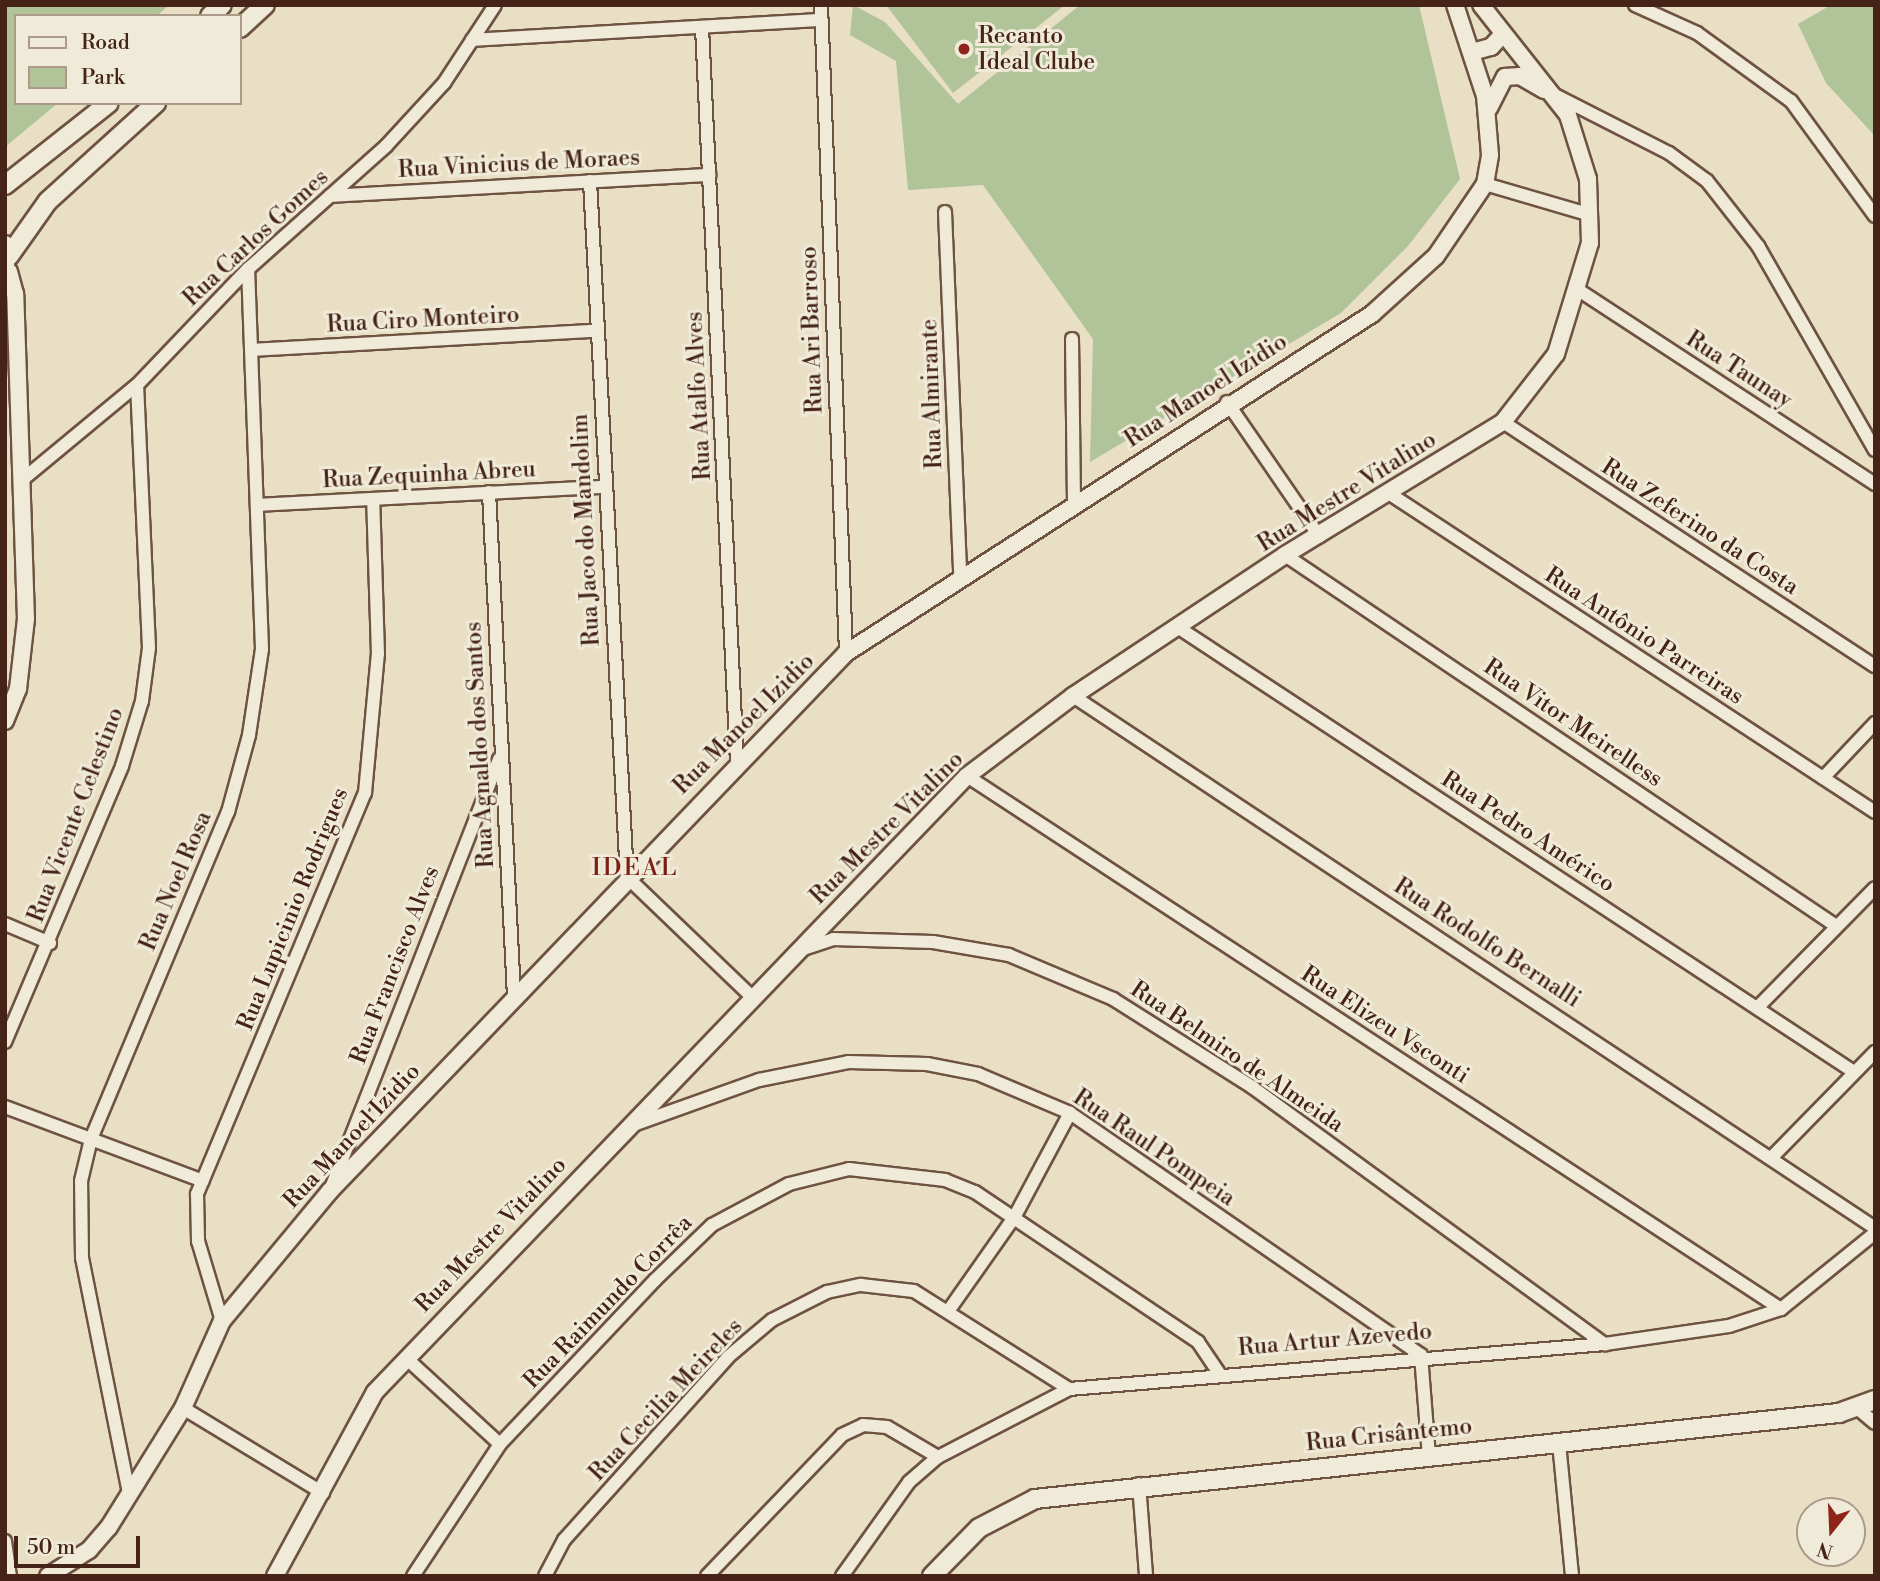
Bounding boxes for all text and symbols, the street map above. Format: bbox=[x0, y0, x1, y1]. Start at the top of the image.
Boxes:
legend bbox=[14, 14, 242, 105]
place label: Recanto Ideal Clube bbox=[978, 22, 1095, 76]
text: Road bbox=[81, 30, 130, 56]
marker: Recanto Ideal Clube bbox=[956, 41, 972, 57]
text: Park bbox=[81, 65, 125, 91]
street label: Rua Vinicius de Moraes bbox=[397, 144, 641, 184]
street label: Rua Carlos Gomes bbox=[178, 164, 334, 312]
street label: Rua Ari Barroso bbox=[795, 246, 829, 414]
street label: Rua Ciro Monteiro bbox=[326, 301, 520, 339]
street label: Rua Atalfo Alves bbox=[681, 311, 717, 481]
street label: Rua Almirante bbox=[916, 318, 948, 470]
street label: Rua Taunay bbox=[1681, 325, 1797, 415]
street label: Rua Manoel Izidio bbox=[1120, 328, 1292, 454]
street label: Rua Jaco do Mandolim bbox=[566, 413, 606, 647]
street label: Rua Mestre Vitalino bbox=[1253, 426, 1441, 558]
street label: Rua Zeferino da Costa bbox=[1596, 453, 1804, 601]
street label: Rua Zequinha Abreu bbox=[322, 456, 536, 494]
street label: Rua Antônio Parreiras bbox=[1539, 561, 1749, 711]
street label: Rua Agnaldo dos Santos bbox=[460, 621, 500, 869]
street label: Rua Manoel Izidio bbox=[668, 648, 820, 800]
street label: Rua Vitor Meirelless bbox=[1478, 653, 1668, 793]
street label: Rua Vicente Celestino bbox=[22, 704, 130, 926]
street label: Rua Mestre Vitalino bbox=[805, 746, 969, 910]
street label: Rua Pedro Américo bbox=[1436, 765, 1620, 899]
street label: Rua Lupicinio Rodrigues bbox=[232, 784, 354, 1034]
street label: Rua Noel Rosa bbox=[134, 807, 218, 955]
district label: IDEAL bbox=[592, 855, 678, 883]
street label: Rua Francisco Alves bbox=[345, 862, 445, 1068]
street label: Rua Rodolfo Bernalli bbox=[1388, 872, 1586, 1014]
street label: Rua Elizeu Vsconti bbox=[1296, 960, 1474, 1090]
street label: Rua Belmiro de Almeida bbox=[1125, 975, 1349, 1139]
street label: Rua Manoel Izidio bbox=[278, 1058, 426, 1214]
street label: Rua Raul Pompeia bbox=[1068, 1084, 1240, 1212]
street label: Rua Mestre Vitalino bbox=[410, 1152, 572, 1318]
street label: Rua Raimundo Corrêa bbox=[518, 1209, 698, 1395]
street label: Rua Cecilia Meireles bbox=[584, 1313, 748, 1487]
street label: Rua Artur Azevedo bbox=[1237, 1318, 1433, 1362]
street label: Rua Crisântemo bbox=[1304, 1413, 1474, 1457]
north arrow bbox=[1796, 1497, 1866, 1567]
scale bar bbox=[18, 1522, 144, 1566]
text: 50 m bbox=[27, 1535, 75, 1561]
text: N bbox=[1814, 1536, 1836, 1564]

